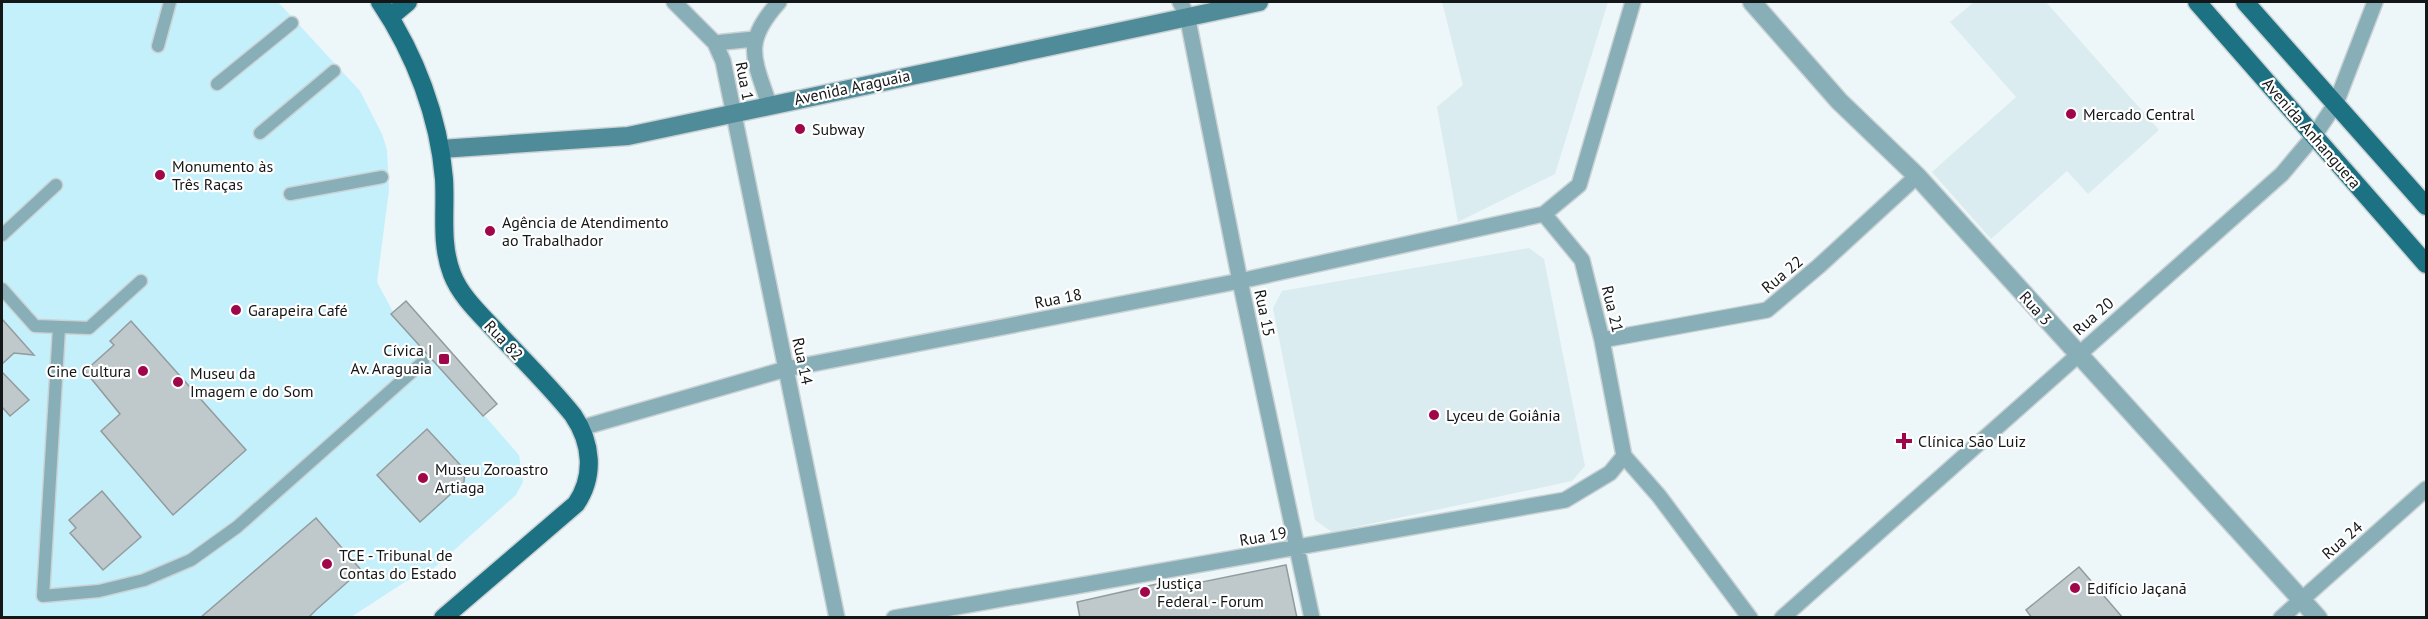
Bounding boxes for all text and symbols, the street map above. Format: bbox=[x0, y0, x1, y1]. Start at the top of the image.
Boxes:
street label: Rua 1 bbox=[731, 60, 759, 102]
street label: Avenida Araguaia bbox=[792, 65, 912, 109]
street label: Avenida Anhanguera bbox=[2258, 74, 2366, 192]
place label: Mercado Central bbox=[2083, 104, 2195, 124]
marker: Mercado Central bbox=[2064, 107, 2078, 121]
place label: Subway bbox=[812, 119, 865, 139]
marker: Subway bbox=[793, 122, 807, 136]
place label: Monumento às Três Raças bbox=[172, 156, 274, 194]
marker: Monumento às Três Raças bbox=[153, 168, 167, 182]
place label: Agência de Atendimento ao Trabalhador bbox=[502, 212, 669, 250]
marker: Agência de Atendimento ao Trabalhador bbox=[483, 224, 497, 238]
street label: Rua 22 bbox=[1757, 251, 1807, 297]
street label: Rua 21 bbox=[1598, 283, 1628, 335]
street label: Rua 18 bbox=[1033, 284, 1083, 312]
street label: Rua 3 bbox=[2016, 287, 2056, 329]
street label: Rua 15 bbox=[1250, 288, 1280, 338]
street label: Rua 20 bbox=[2068, 293, 2118, 339]
place label: Garapeira Café bbox=[248, 300, 348, 320]
marker: Garapeira Café bbox=[229, 303, 243, 317]
street label: Rua 82 bbox=[480, 316, 528, 364]
street label: Rua 14 bbox=[788, 336, 818, 387]
place label: Cívica | Av. Araguaia bbox=[351, 340, 432, 378]
marker: Cívica | Av. Araguaia bbox=[437, 352, 451, 366]
place label: Cine Cultura bbox=[47, 361, 131, 381]
place label: Museu da Imagem e do Som bbox=[190, 363, 314, 401]
marker: Cine Cultura bbox=[136, 364, 150, 378]
marker: Museu da Imagem e do Som bbox=[171, 375, 185, 389]
place label: Lyceu de Goiânia bbox=[1446, 405, 1560, 425]
marker: Lyceu de Goiânia bbox=[1427, 408, 1441, 422]
place label: Clínica São Luiz bbox=[1918, 431, 2026, 451]
marker: Clínica São Luiz bbox=[1895, 432, 1913, 450]
place label: Museu Zoroastro Artiaga bbox=[435, 459, 548, 497]
marker: Museu Zoroastro Artiaga bbox=[416, 471, 430, 485]
street label: Rua 24 bbox=[2317, 517, 2367, 563]
street label: Rua 19 bbox=[1238, 522, 1288, 550]
place label: TCE - Tribunal de Contas do Estado bbox=[339, 545, 457, 583]
marker: TCE - Tribunal de Contas do Estado bbox=[320, 557, 334, 571]
place label: Justiça Federal - Forum bbox=[1156, 573, 1264, 611]
place label: Edifício Jaçanã bbox=[2087, 578, 2187, 598]
marker: Edifício Jaçanã bbox=[2068, 581, 2082, 595]
marker: Justiça Federal - Forum bbox=[1138, 585, 1152, 599]

